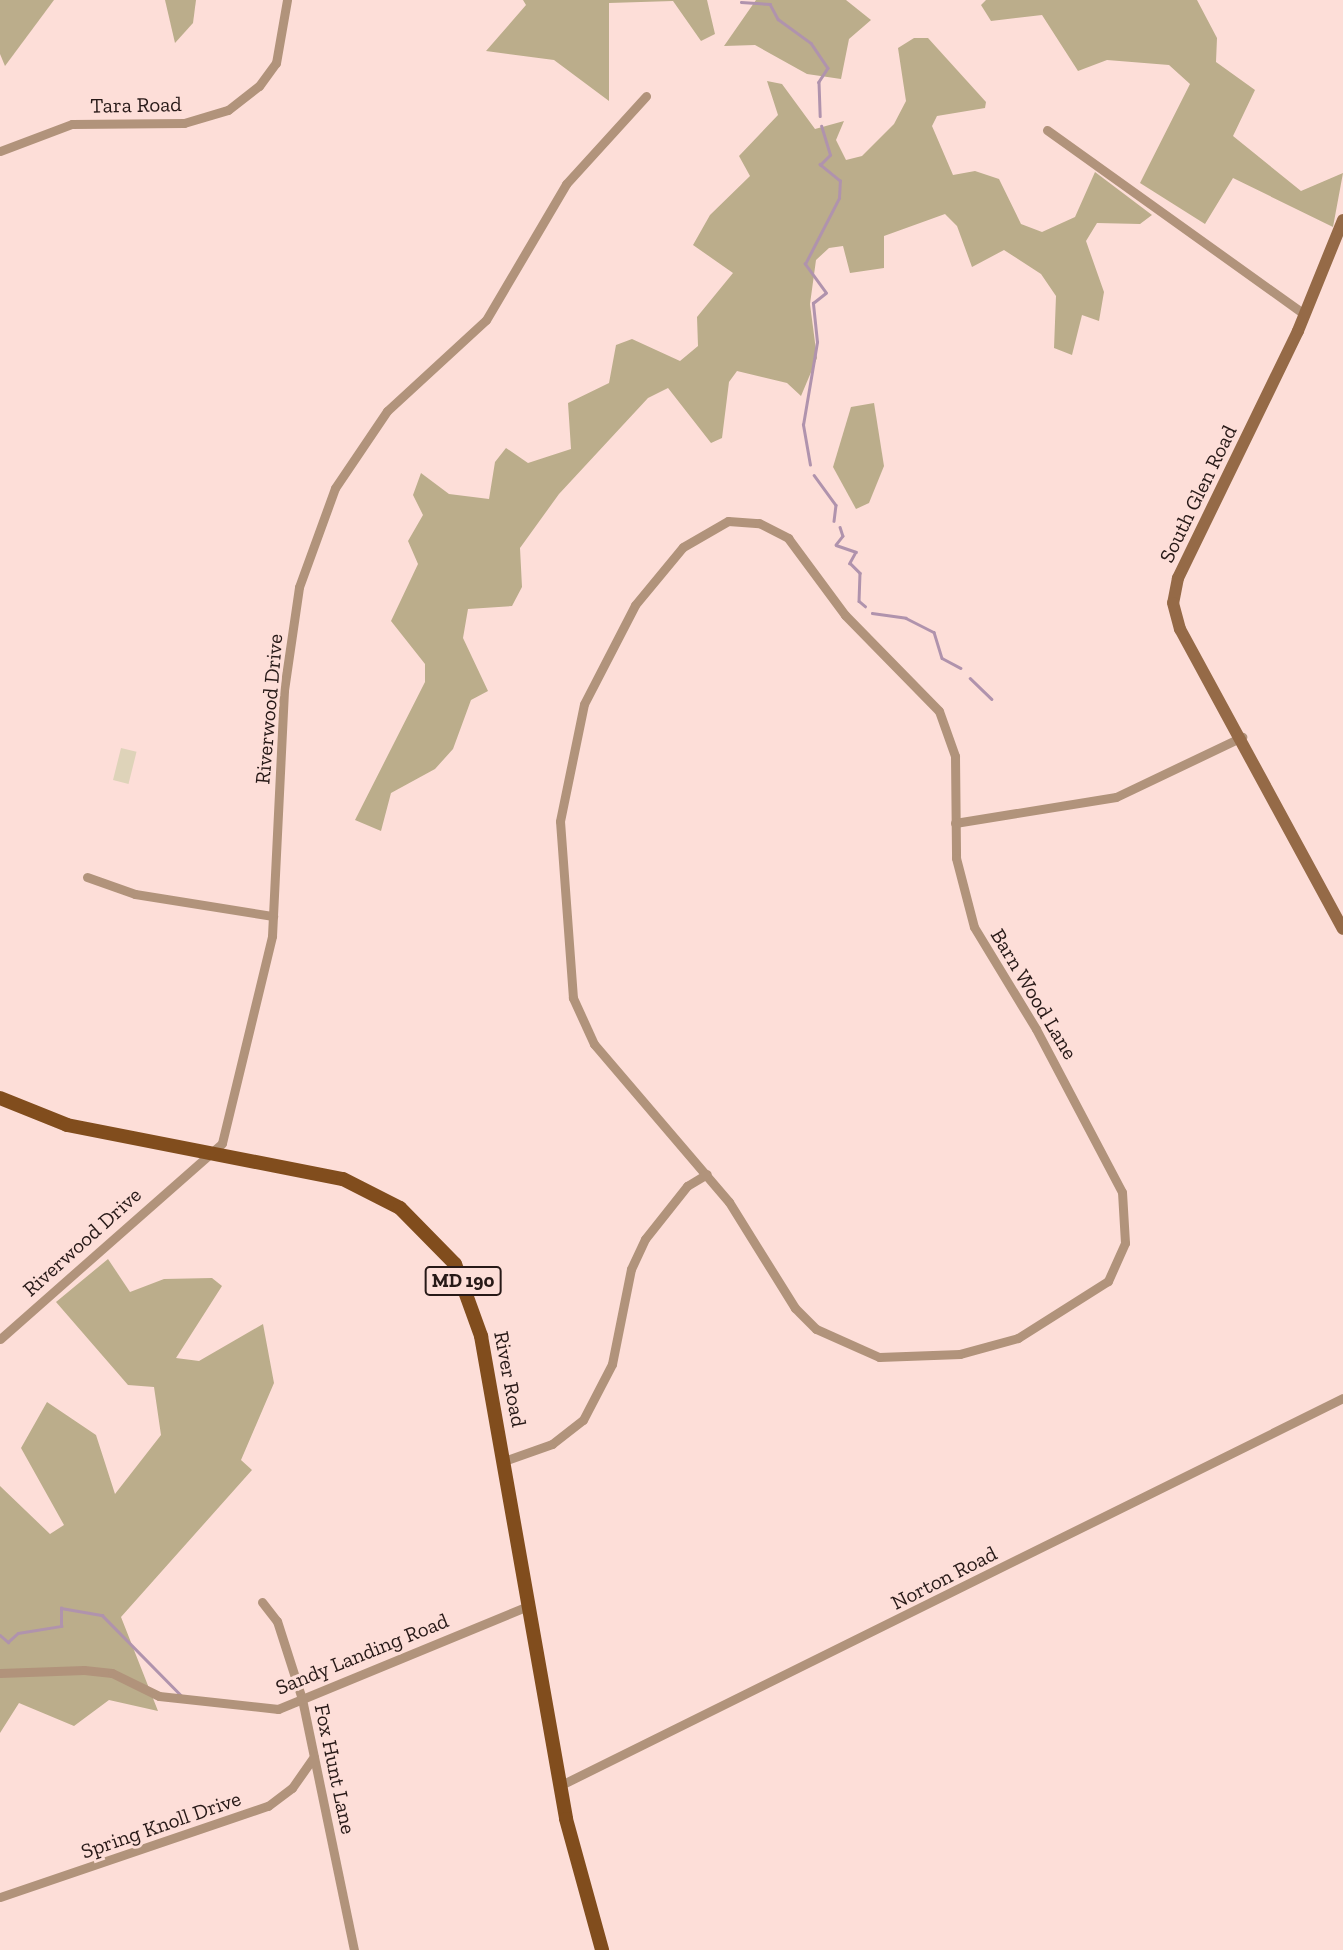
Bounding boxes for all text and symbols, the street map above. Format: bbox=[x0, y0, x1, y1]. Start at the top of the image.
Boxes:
street label: Tara Road bbox=[90, 92, 182, 118]
street label: South Glen Road bbox=[1154, 421, 1242, 567]
street label: Riverwood Drive bbox=[250, 633, 288, 785]
street label: Barn Wood Lane bbox=[985, 924, 1083, 1064]
street label: Riverwood Drive bbox=[18, 1182, 146, 1302]
road number: MD 190 bbox=[424, 1266, 502, 1296]
street label: River Road bbox=[488, 1329, 532, 1429]
street label: Norton Road bbox=[887, 1541, 1001, 1615]
street label: Sandy Landing Road bbox=[272, 1608, 452, 1700]
street label: Fox Hunt Lane bbox=[309, 1702, 361, 1836]
street label: Spring Knoll Drive bbox=[78, 1786, 244, 1864]

